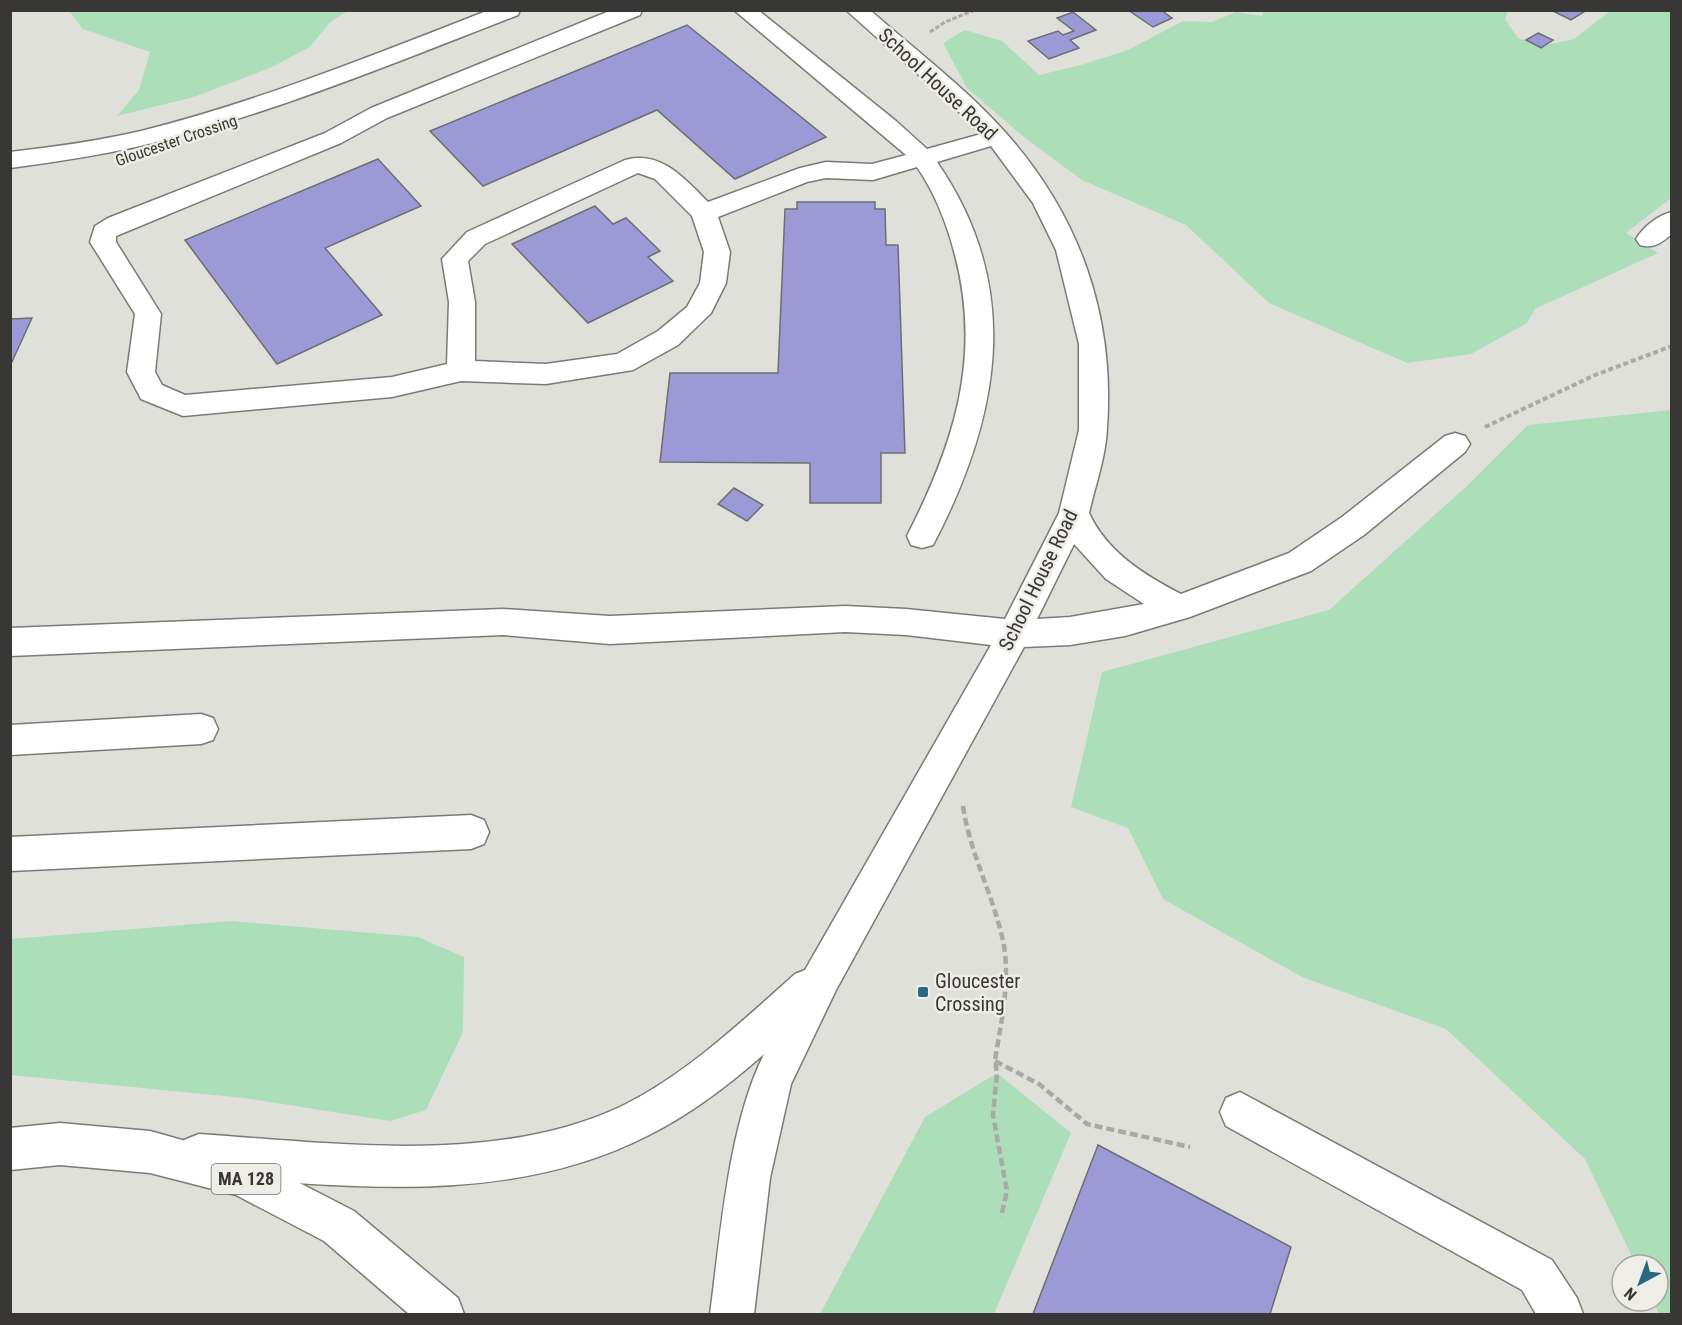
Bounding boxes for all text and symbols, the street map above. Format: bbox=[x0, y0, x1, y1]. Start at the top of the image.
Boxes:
street label: School House Road bbox=[874, 23, 1002, 145]
street label: Gloucester Crossing bbox=[113, 111, 240, 170]
street label: School House Road bbox=[993, 506, 1083, 654]
place label: Gloucester Crossing bbox=[935, 969, 1020, 1016]
marker: Gloucester Crossing bbox=[916, 985, 930, 999]
road number: MA 128 bbox=[212, 1164, 280, 1194]
north arrow bbox=[1610, 1253, 1670, 1313]
text: N bbox=[1621, 1284, 1640, 1304]

